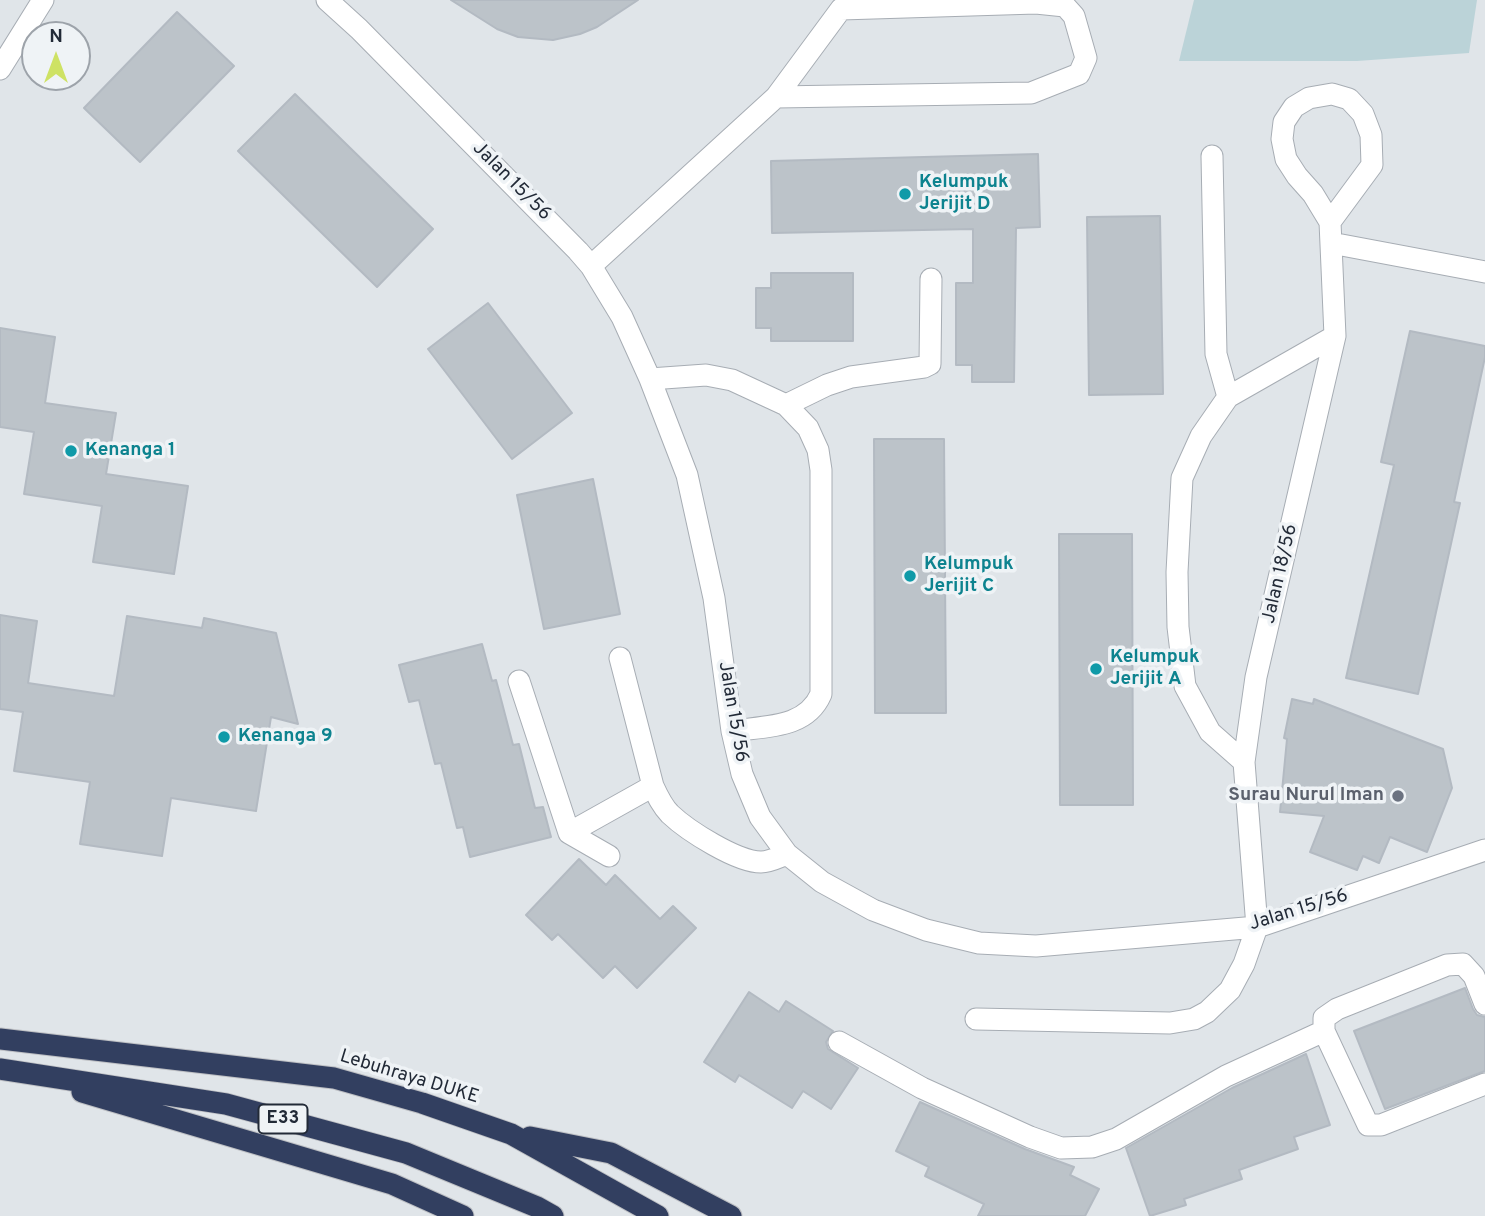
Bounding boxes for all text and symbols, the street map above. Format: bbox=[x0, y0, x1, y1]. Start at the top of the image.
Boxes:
north arrow bbox=[21, 21, 91, 91]
text: N bbox=[49, 25, 63, 49]
street label: Jalan 15/56 bbox=[467, 138, 555, 226]
place label: Kelumpuk Jerijit D bbox=[919, 172, 1009, 216]
marker: Kelumpuk Jerijit D bbox=[897, 186, 913, 202]
place label: Kenanga 1 bbox=[85, 440, 176, 462]
marker: Kenanga 1 bbox=[63, 443, 79, 459]
street label: Jalan 18/56 bbox=[1258, 522, 1304, 626]
place label: Kelumpuk Jerijit C bbox=[924, 554, 1014, 598]
marker: Kelumpuk Jerijit C bbox=[902, 568, 918, 584]
place label: Kelumpuk Jerijit A bbox=[1110, 647, 1200, 691]
street label: Jalan 15/56 bbox=[712, 660, 752, 764]
marker: Kelumpuk Jerijit A bbox=[1088, 661, 1104, 677]
place label: Kenanga 9 bbox=[238, 726, 333, 748]
marker: Kenanga 9 bbox=[216, 729, 232, 745]
place label: Surau Nurul Iman bbox=[1228, 785, 1384, 807]
marker: Surau Nurul Iman bbox=[1390, 788, 1406, 804]
street label: Jalan 15/56 bbox=[1247, 885, 1351, 937]
street label: Lebuhraya DUKE bbox=[337, 1046, 481, 1110]
road number: E33 bbox=[258, 1104, 308, 1134]

